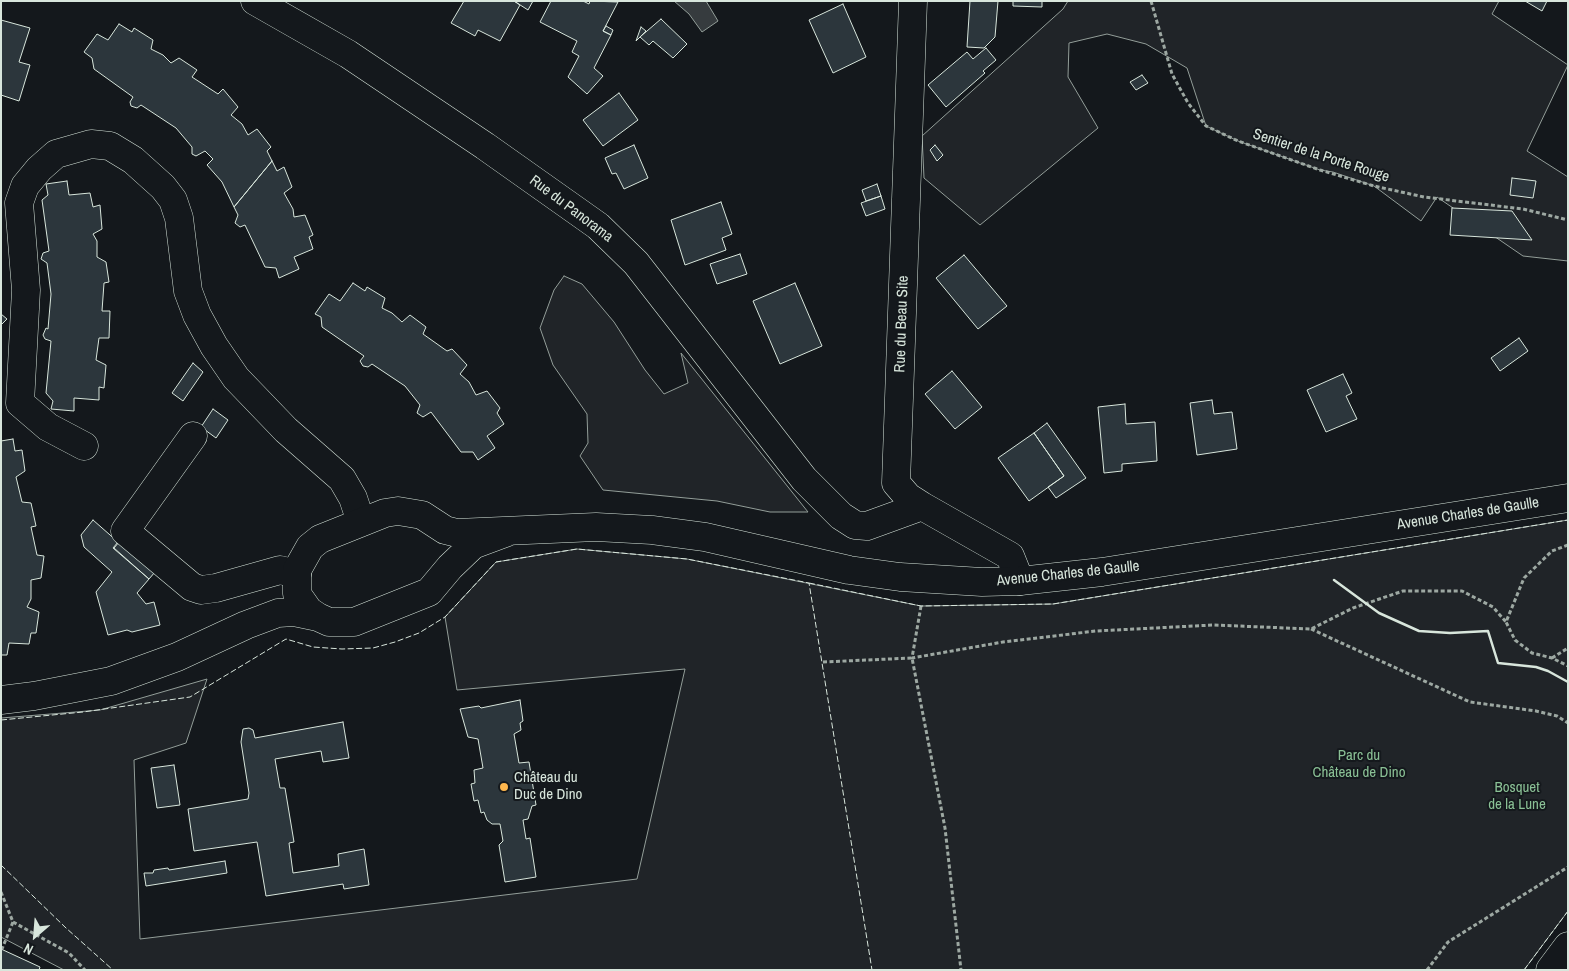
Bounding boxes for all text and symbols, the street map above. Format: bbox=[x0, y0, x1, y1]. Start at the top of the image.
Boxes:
street label: Sentier de la Porte Rouge bbox=[1251, 125, 1391, 187]
street label: Rue du Panorama bbox=[526, 172, 616, 246]
street label: Rue du Beau Site bbox=[891, 275, 913, 373]
street label: Avenue Charles de Gaulle bbox=[1396, 494, 1540, 534]
street label: Avenue Charles de Gaulle bbox=[996, 558, 1140, 590]
park label: Parc du Château de Dino bbox=[1313, 747, 1405, 782]
place label: Château du Duc de Dino bbox=[514, 769, 582, 804]
park label: Bosquet de la Lune bbox=[1488, 779, 1546, 814]
marker: Château du Duc de Dino bbox=[498, 781, 510, 793]
north arrow bbox=[10, 911, 60, 961]
text: N bbox=[20, 939, 36, 959]

